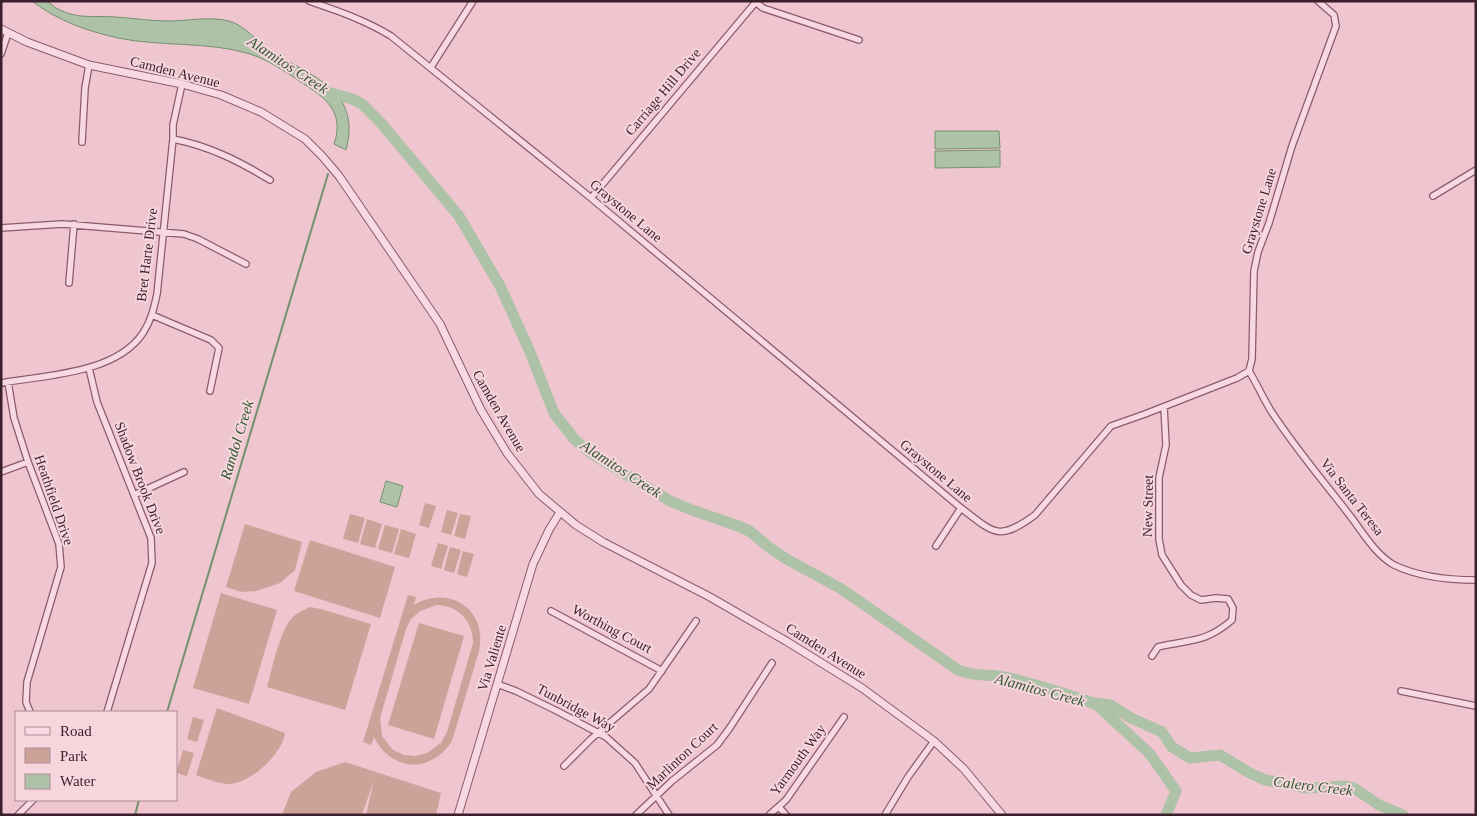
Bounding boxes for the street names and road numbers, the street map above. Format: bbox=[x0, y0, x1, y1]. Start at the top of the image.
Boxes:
street label: Carriage Hill Drive bbox=[622, 45, 704, 139]
street label: Camden Avenue bbox=[129, 54, 221, 90]
street label: Graystone Lane bbox=[1239, 166, 1279, 256]
street label: Graystone Lane bbox=[587, 177, 665, 245]
street label: Bret Harte Drive bbox=[134, 207, 160, 303]
street label: Camden Avenue bbox=[470, 367, 528, 455]
street label: Shadow Brook Drive bbox=[112, 420, 168, 536]
street label: Graystone Lane bbox=[897, 437, 975, 505]
street label: Heathfield Drive bbox=[32, 453, 76, 547]
street label: Via Santa Teresa bbox=[1317, 456, 1387, 539]
street label: New Street bbox=[1140, 474, 1156, 537]
street label: Worthing Court bbox=[570, 602, 654, 656]
street label: Camden Avenue bbox=[783, 620, 869, 682]
street label: Via Valiente bbox=[475, 623, 509, 693]
street label: Tunbridge Way bbox=[534, 681, 618, 735]
street label: Marlinton Court bbox=[643, 719, 721, 793]
street label: Yarmouth Way bbox=[767, 722, 829, 798]

